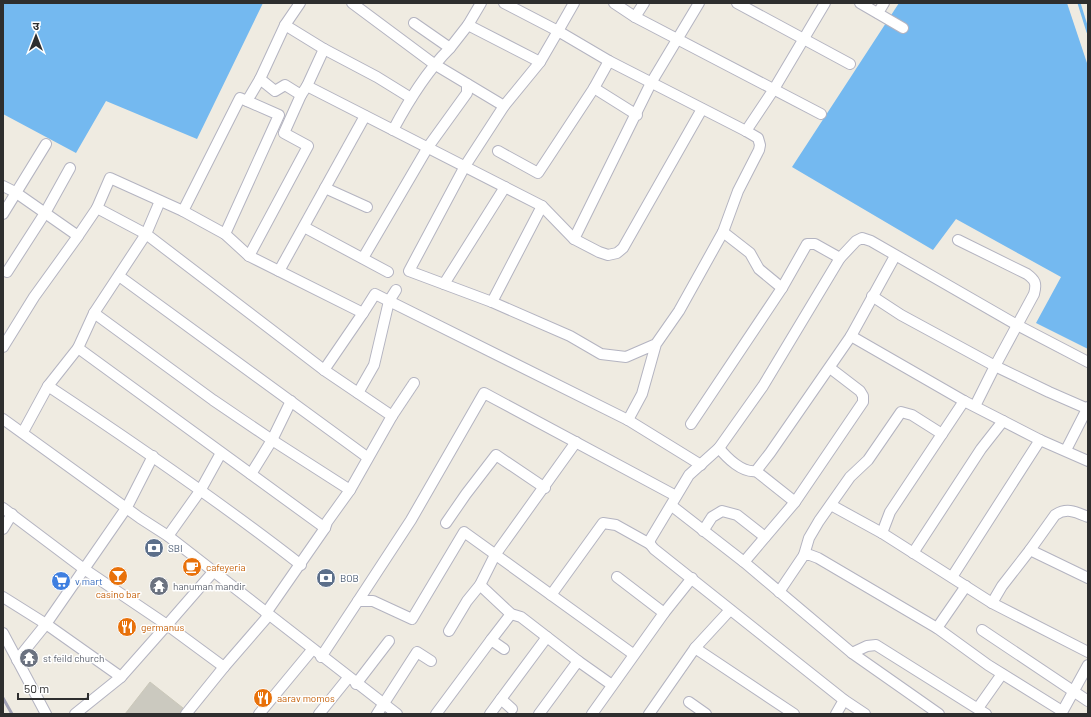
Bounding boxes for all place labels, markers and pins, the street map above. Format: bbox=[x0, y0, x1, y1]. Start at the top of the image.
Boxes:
bank icon: SBI bbox=[143, 537, 165, 559]
place label: SBI bbox=[168, 542, 183, 554]
cafe icon: cafeyeria bbox=[181, 556, 203, 578]
place label: cafeyeria bbox=[206, 561, 246, 573]
bar icon: casino bar bbox=[107, 565, 129, 587]
bank icon: BOB bbox=[315, 567, 337, 589]
supermarket icon: v mart bbox=[50, 570, 72, 592]
place label: BOB bbox=[340, 572, 359, 584]
place label: v mart bbox=[75, 575, 103, 587]
temple icon: hanuman mandir bbox=[148, 575, 170, 597]
place label: hanuman mandir bbox=[173, 580, 246, 592]
place label: casino bar bbox=[96, 588, 141, 600]
restaurant icon: germanus bbox=[116, 616, 138, 638]
place label: germanus bbox=[141, 621, 184, 633]
temple icon: st feild church bbox=[18, 647, 40, 669]
place label: st feild church bbox=[43, 652, 104, 664]
restaurant icon: aarav momos bbox=[252, 687, 274, 709]
place label: aarav momos bbox=[277, 692, 335, 704]

